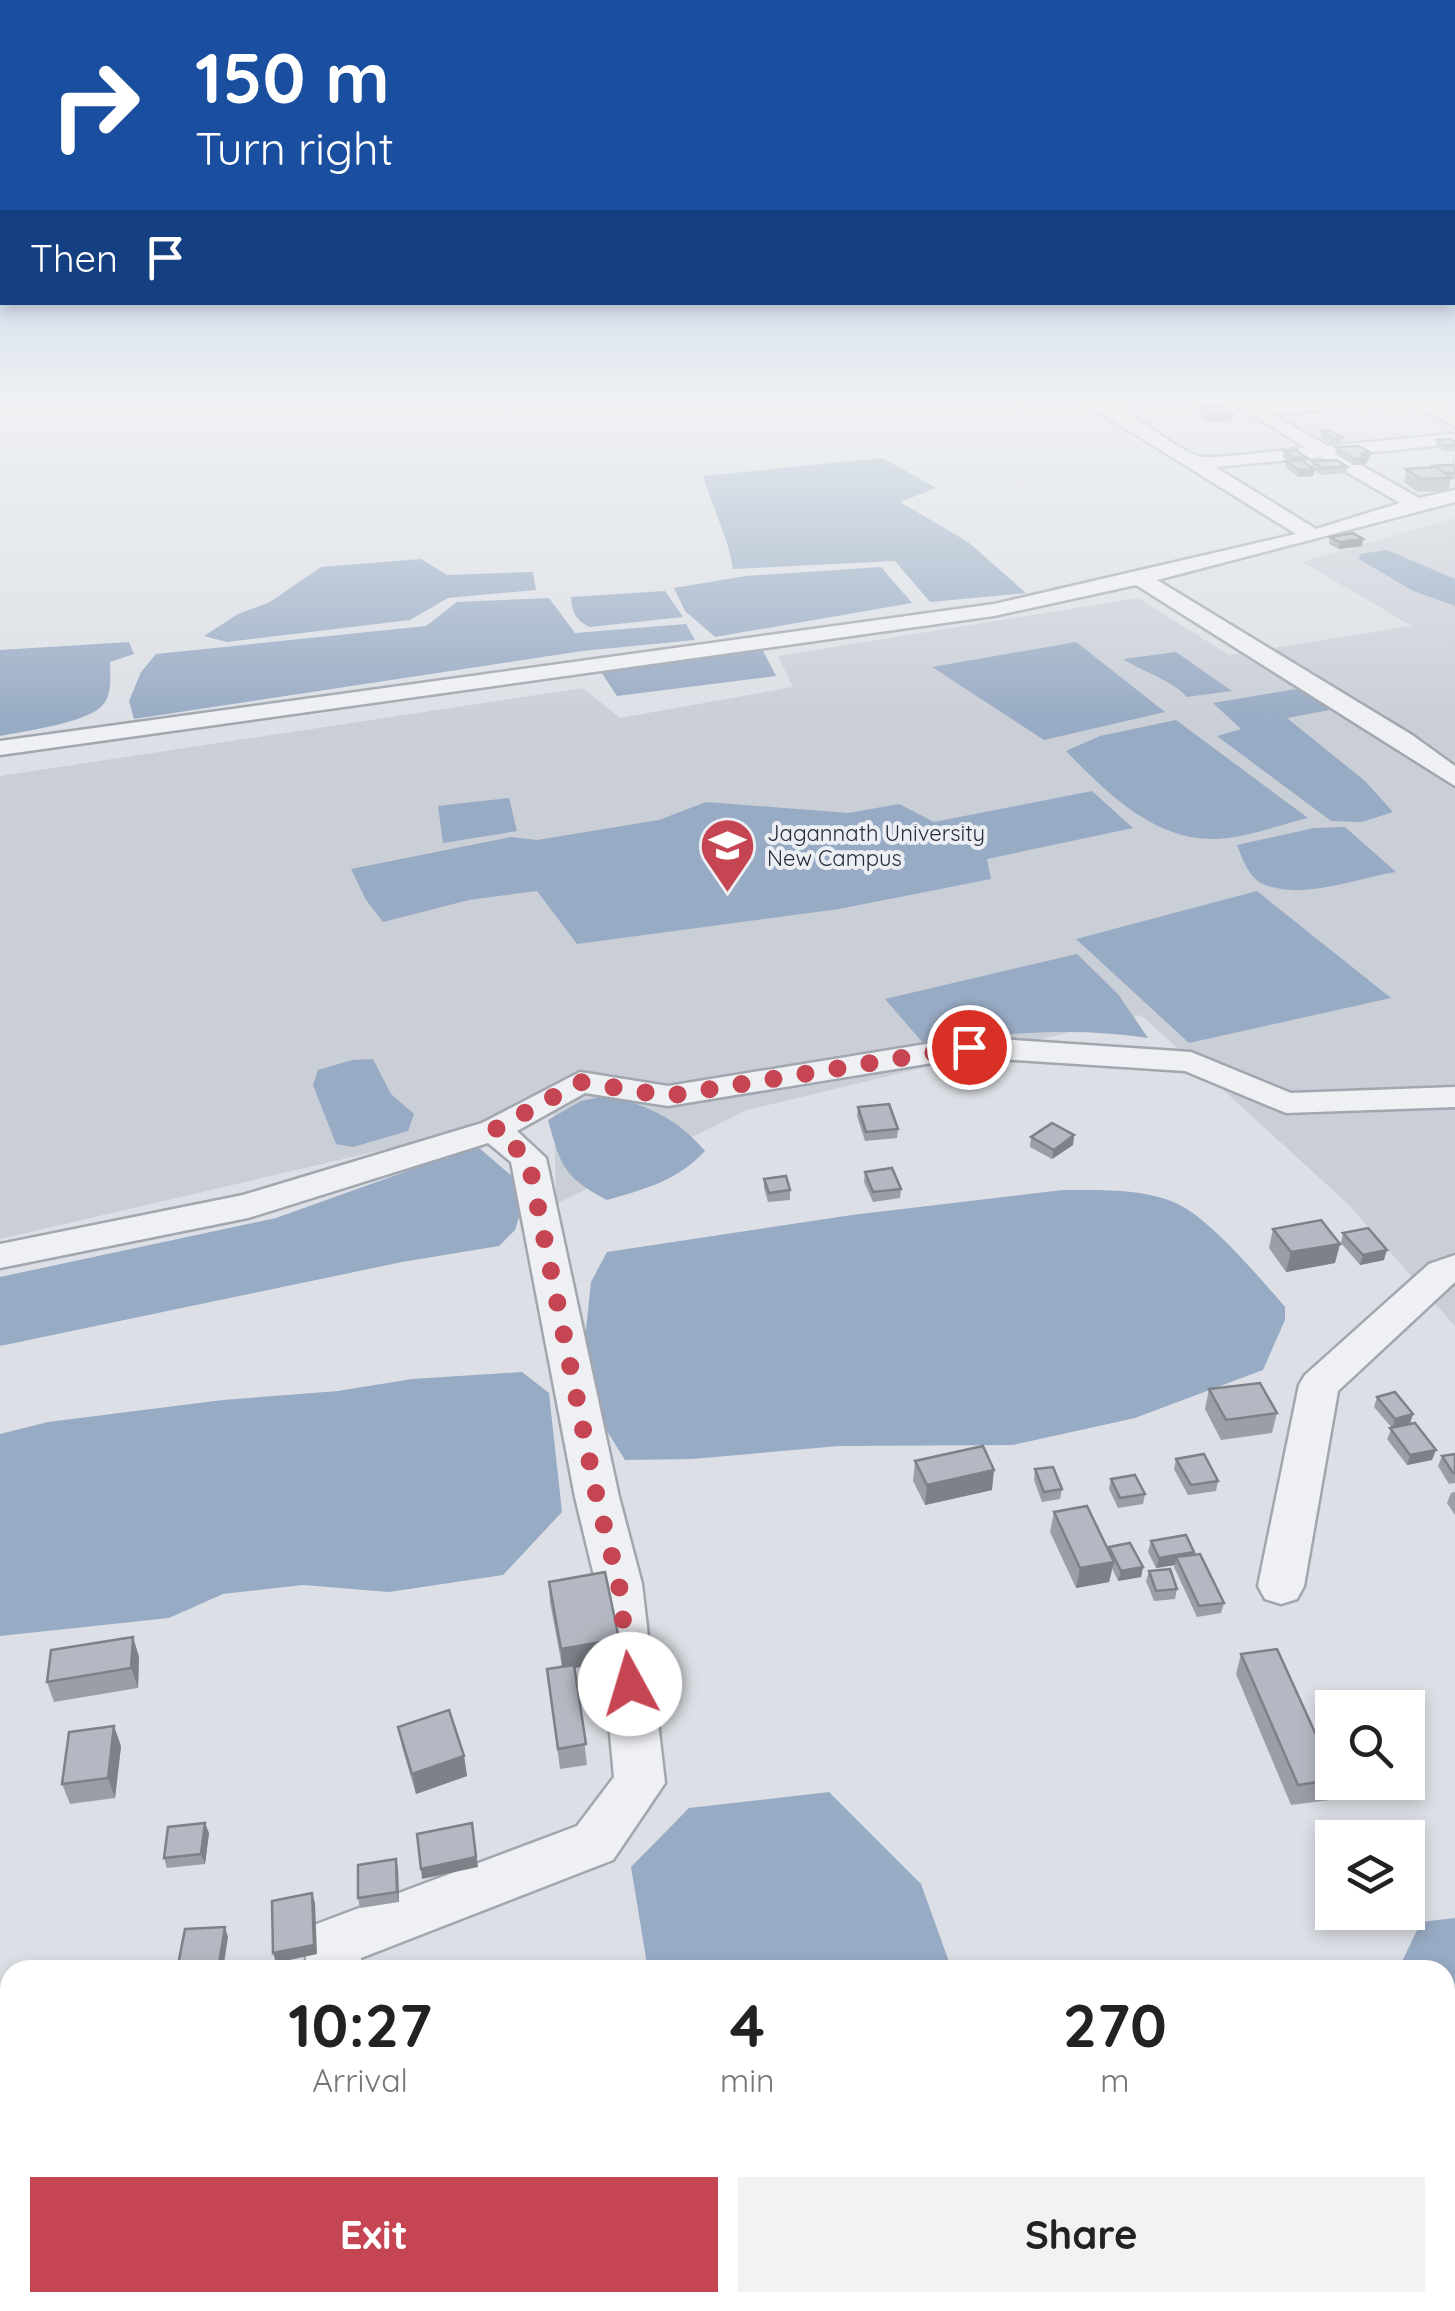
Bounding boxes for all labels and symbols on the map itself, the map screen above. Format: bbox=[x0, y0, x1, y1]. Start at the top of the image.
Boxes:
school or university icon: Jagannath University New Campus bbox=[698, 816, 758, 895]
place label: Jagannath University New Campus bbox=[767, 819, 985, 872]
pin bbox=[927, 1005, 1012, 1090]
position arrow bbox=[578, 1632, 682, 1736]

